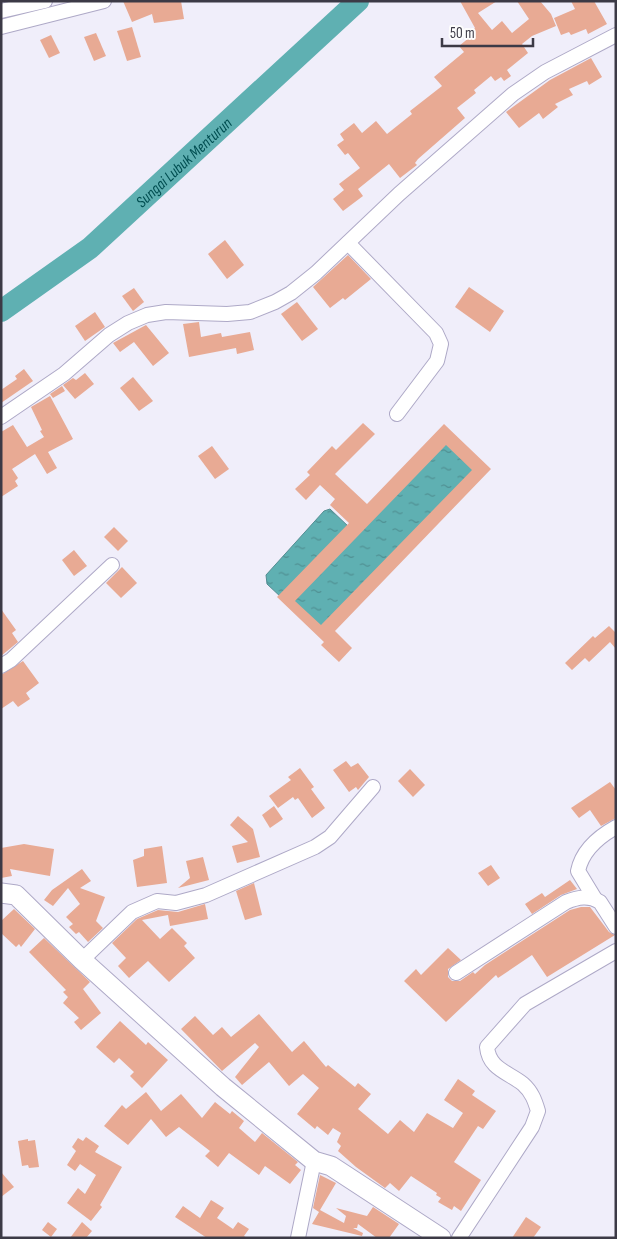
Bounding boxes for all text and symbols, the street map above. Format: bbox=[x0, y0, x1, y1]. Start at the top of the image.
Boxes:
scale bar bbox=[442, 15, 533, 47]
text: 50 m bbox=[450, 24, 475, 43]
water label: Sungai Lubuk Menturun bbox=[132, 114, 237, 212]

